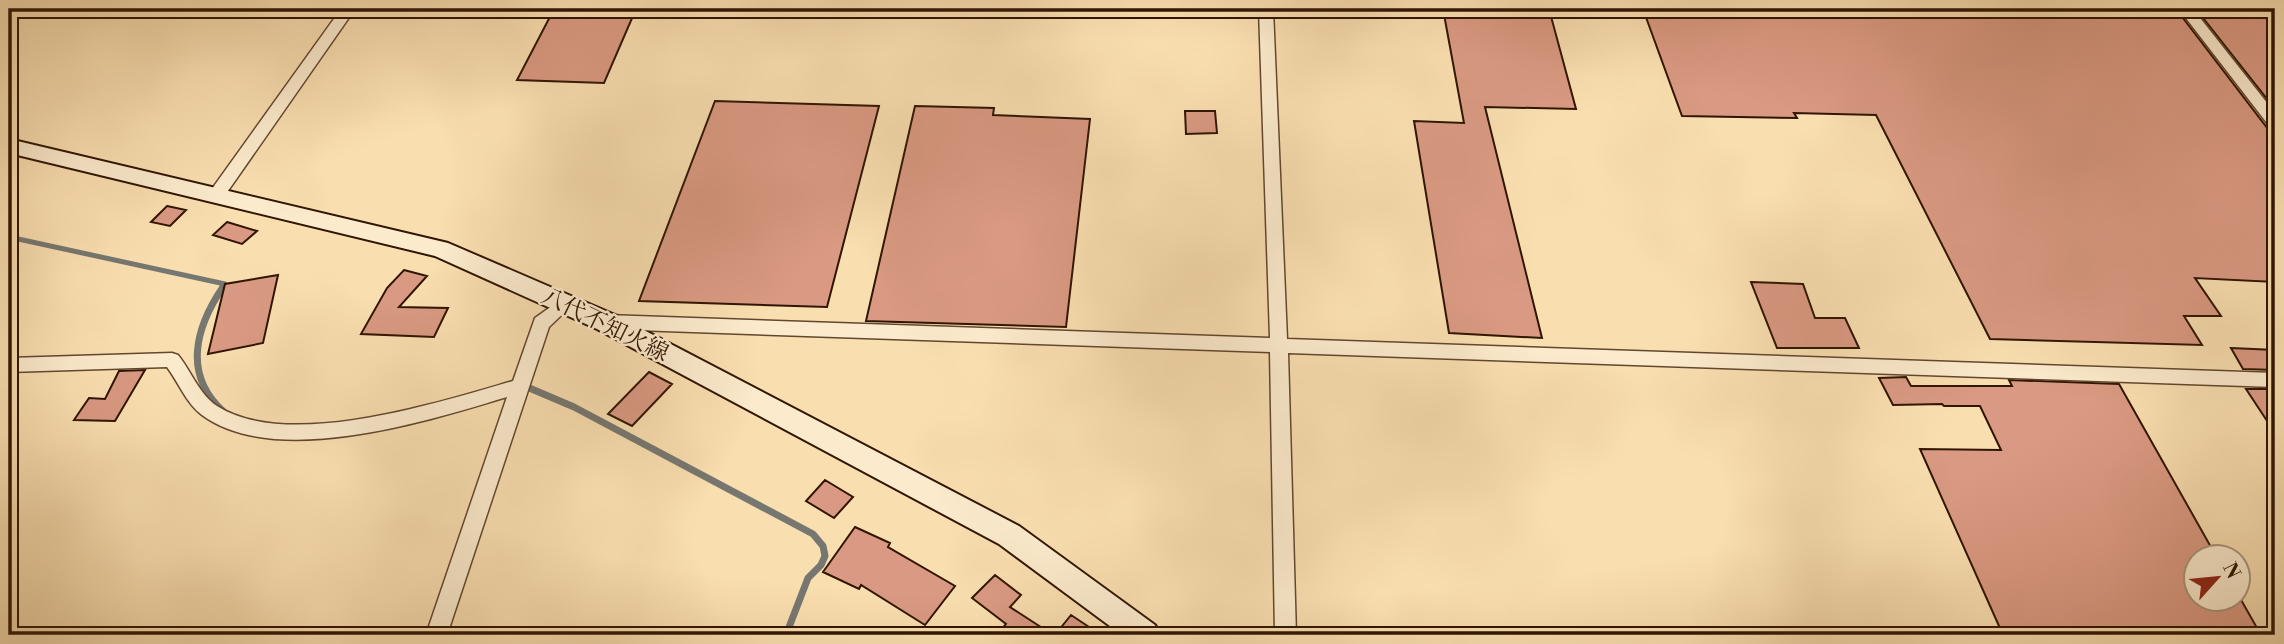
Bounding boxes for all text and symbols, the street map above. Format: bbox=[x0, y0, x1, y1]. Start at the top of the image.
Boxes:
street label: 八代不知火線 bbox=[537, 282, 673, 368]
north arrow bbox=[2182, 542, 2252, 612]
text: N bbox=[2217, 559, 2245, 583]

